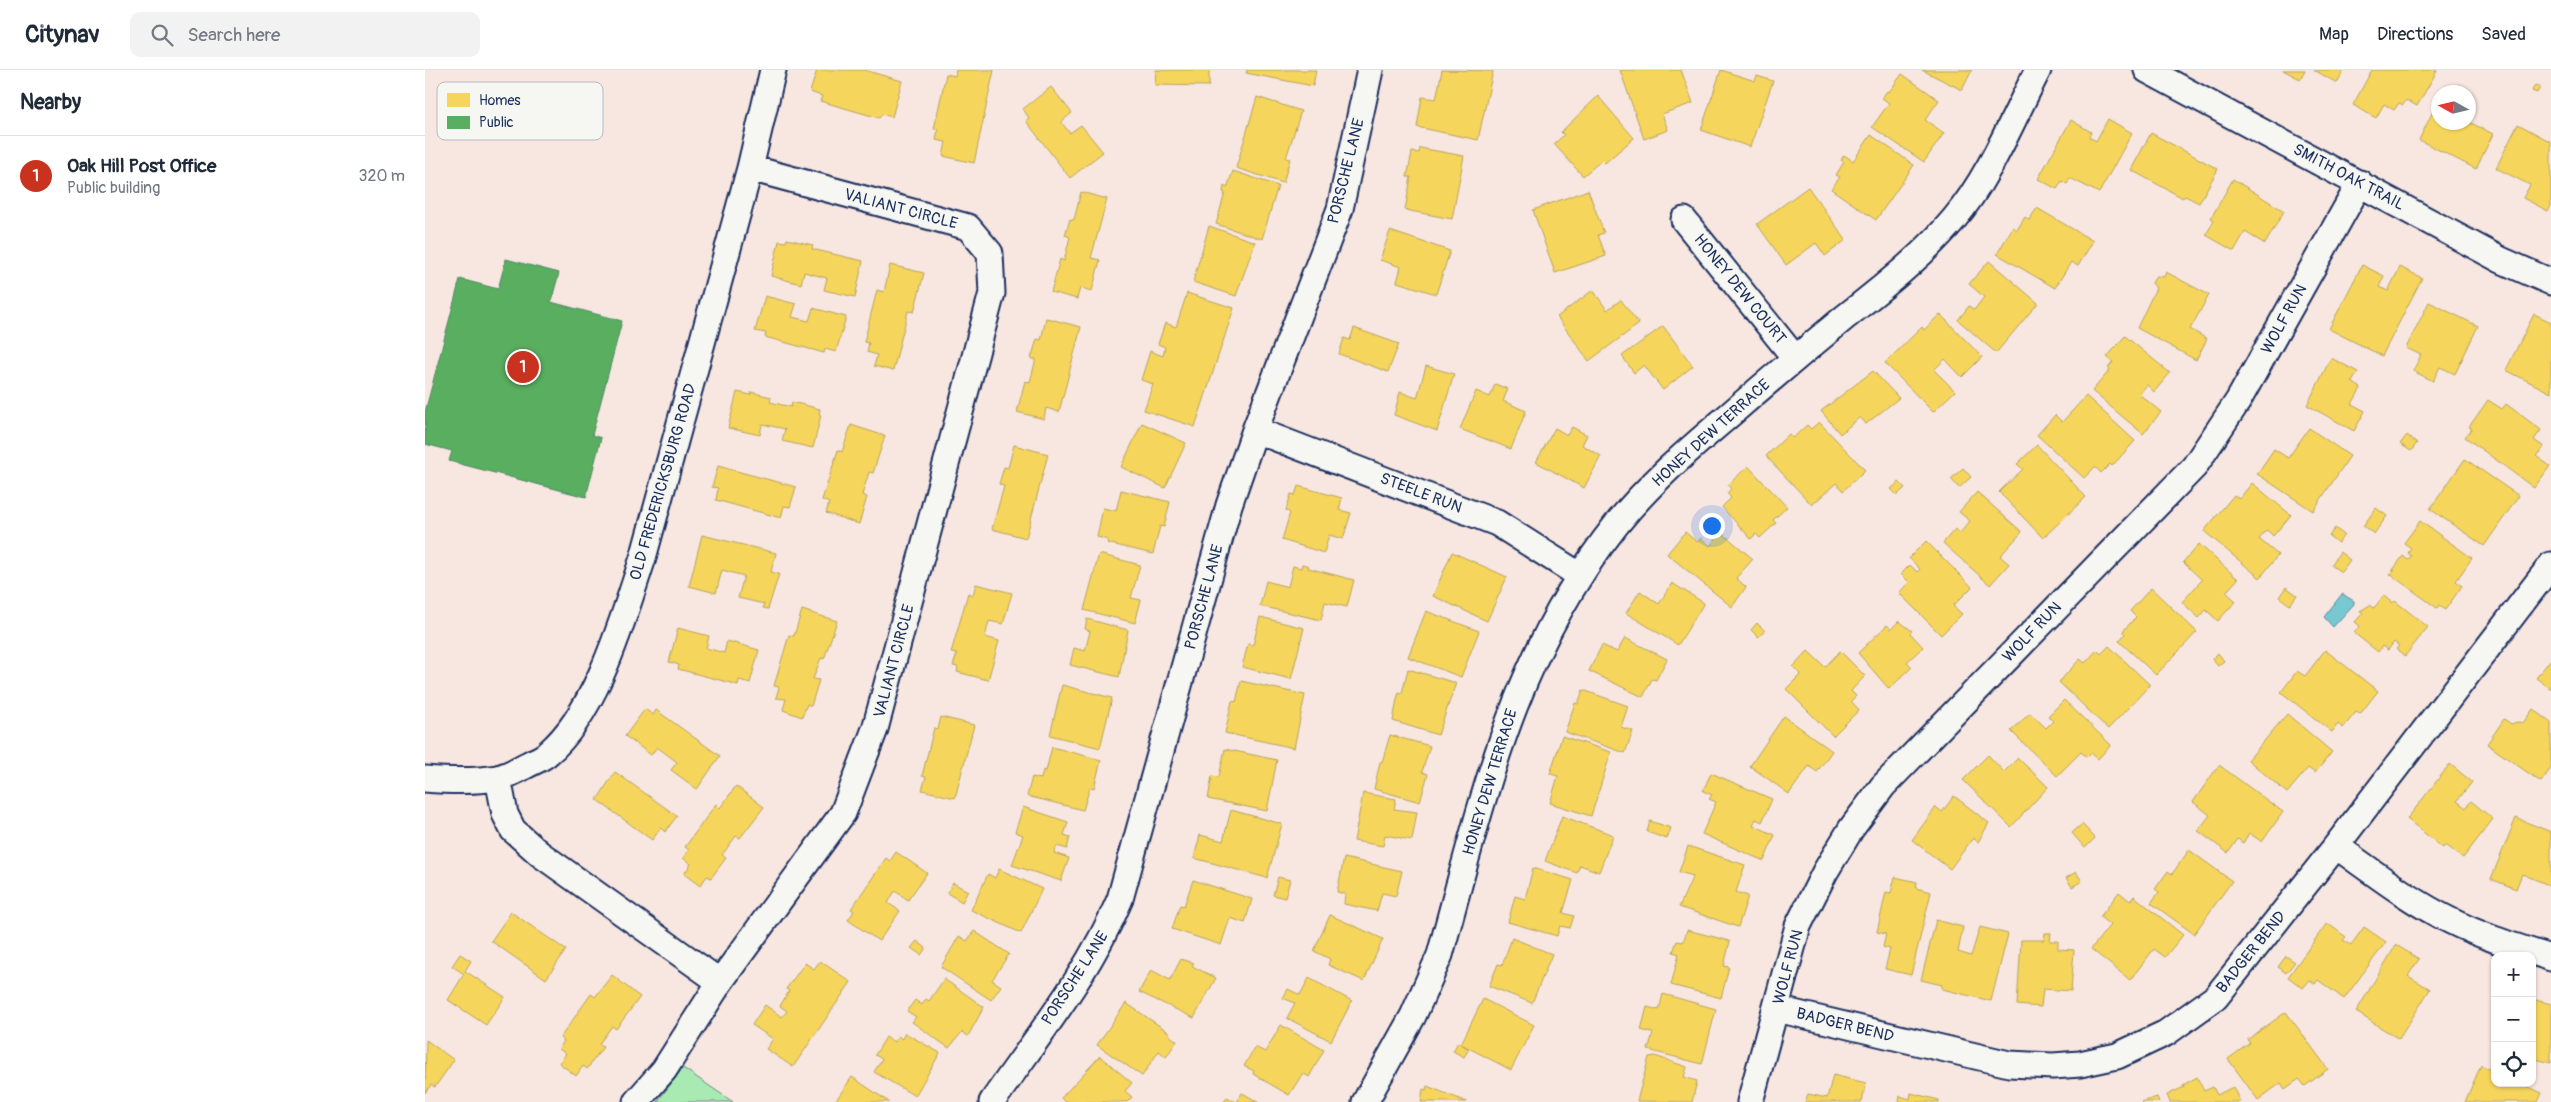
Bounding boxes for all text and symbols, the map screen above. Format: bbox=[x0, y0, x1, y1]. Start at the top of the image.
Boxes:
search box bbox=[130, 12, 480, 57]
text: Citynav bbox=[25, 20, 100, 49]
icon: search bbox=[148, 21, 176, 49]
text: Search here bbox=[188, 23, 280, 47]
text: Map bbox=[2319, 23, 2349, 46]
text: Directions bbox=[2377, 23, 2453, 46]
text: Saved bbox=[2481, 23, 2526, 46]
legend bbox=[437, 82, 603, 140]
north arrow bbox=[2431, 85, 2476, 130]
text: Nearby bbox=[20, 89, 81, 116]
text: Homes bbox=[479, 92, 521, 109]
text: Public bbox=[479, 114, 514, 131]
street label: PORSCHE LANE bbox=[1323, 116, 1369, 226]
street label: SMITH OAK TRAIL bbox=[2290, 139, 2408, 215]
text: Oak Hill Post Office bbox=[67, 154, 216, 178]
text: 1 bbox=[33, 166, 39, 186]
text: 320 m bbox=[359, 166, 405, 186]
text: Public building bbox=[67, 178, 160, 198]
street label: VALIANT CIRCLE bbox=[842, 184, 960, 234]
street label: HONEY DEW COURT bbox=[1689, 230, 1791, 348]
street label: WOLF RUN bbox=[2257, 281, 2311, 357]
pin: 1 bbox=[507, 348, 539, 386]
street label: HONEY DEW TERRACE bbox=[1648, 375, 1774, 491]
street label: OLD FREDERICKSBURG ROAD bbox=[625, 381, 701, 583]
street label: STEELE RUN bbox=[1377, 468, 1465, 518]
your location bbox=[1699, 513, 1725, 539]
street label: PORSCHE LANE bbox=[1180, 542, 1228, 652]
street label: WOLF RUN bbox=[1998, 597, 2066, 667]
street label: VALIANT CIRCLE bbox=[869, 602, 919, 720]
street label: HONEY DEW TERRACE bbox=[1458, 706, 1522, 858]
street label: BADGER BEND bbox=[2212, 907, 2290, 997]
street label: PORSCHE LANE bbox=[1037, 927, 1113, 1029]
street label: WOLF RUN bbox=[1768, 927, 1808, 1007]
map controls bbox=[2491, 952, 2536, 1087]
button: + bbox=[2491, 952, 2536, 997]
button: − bbox=[2491, 997, 2536, 1042]
street label: BADGER BEND bbox=[1794, 1003, 1896, 1047]
button: locate bbox=[2491, 1042, 2536, 1087]

